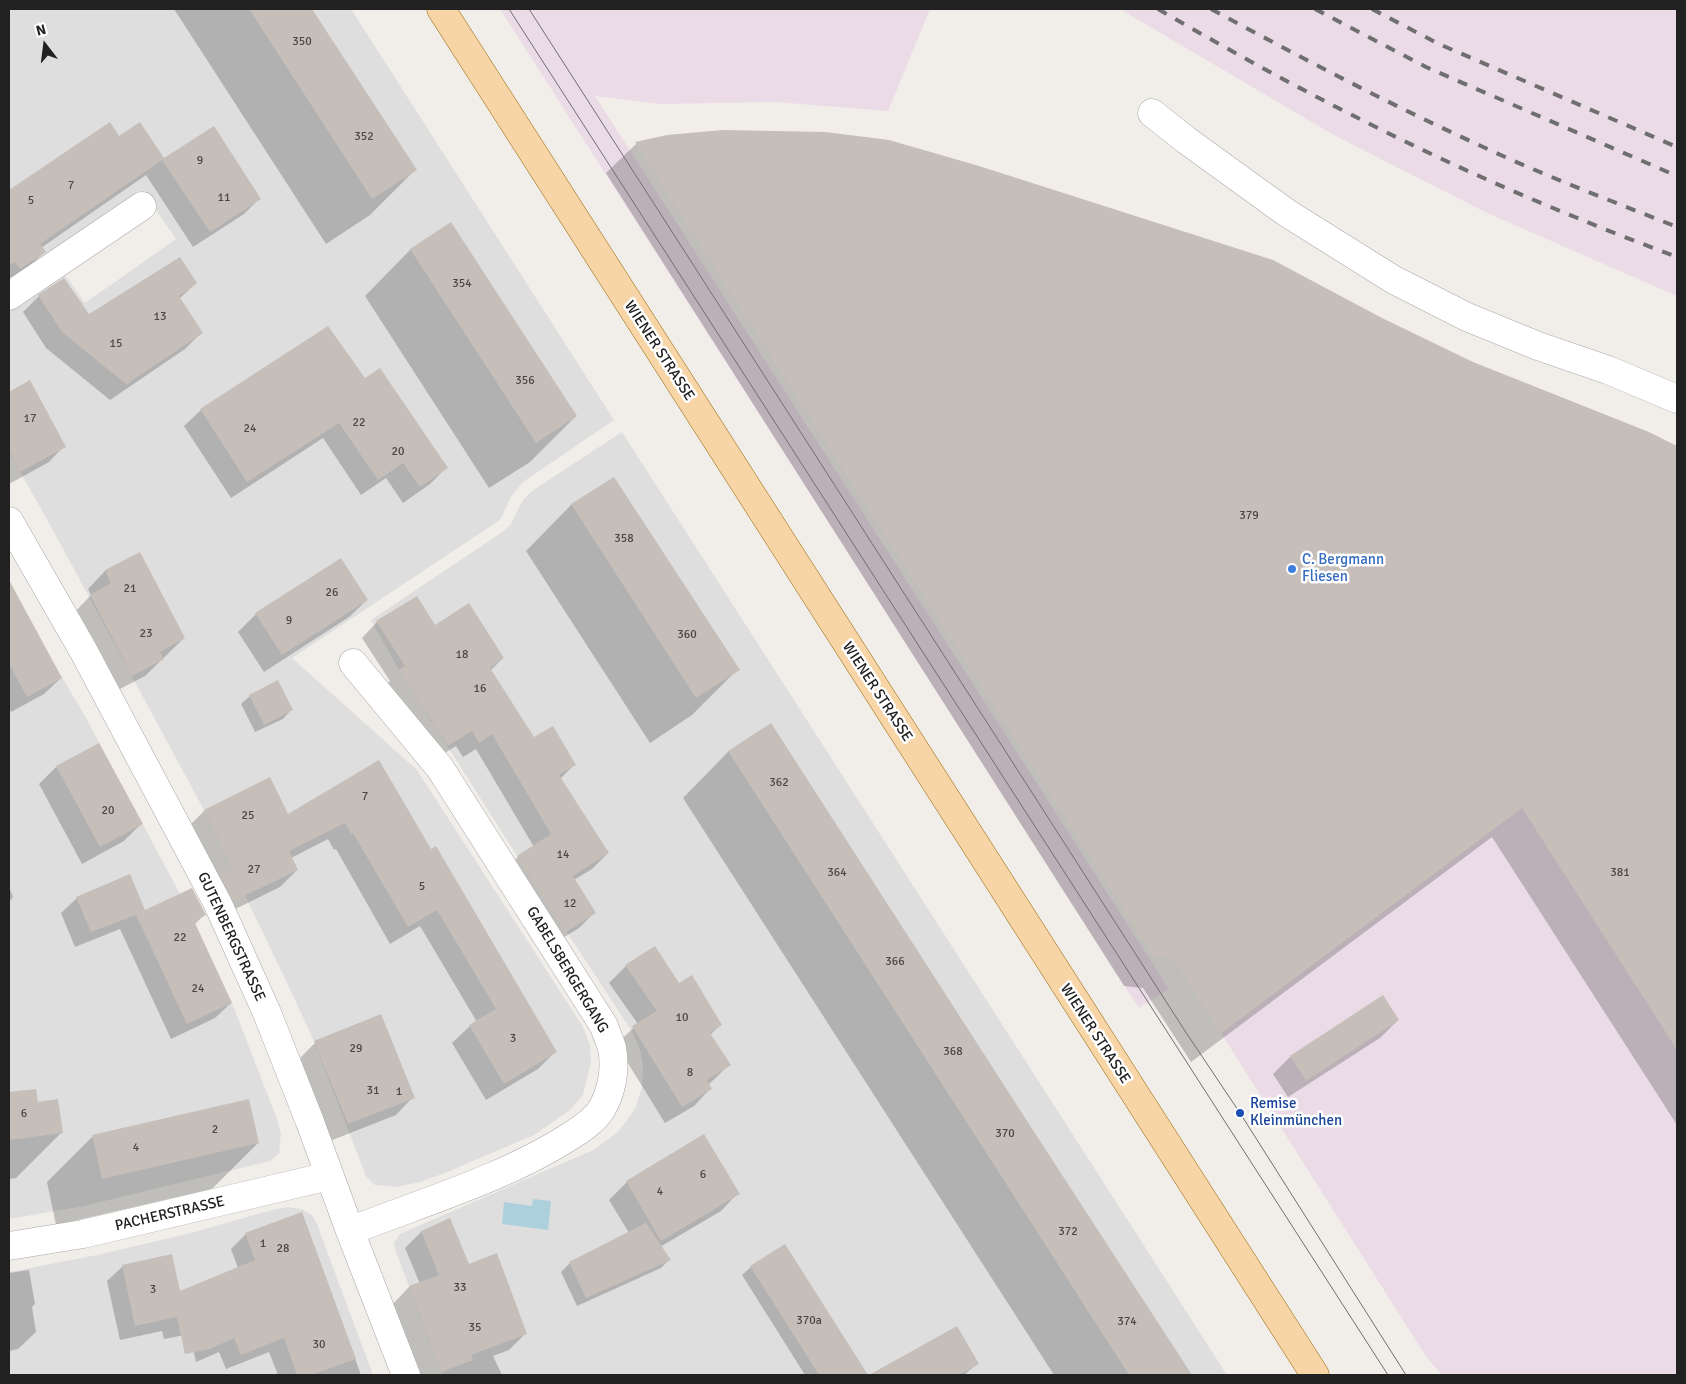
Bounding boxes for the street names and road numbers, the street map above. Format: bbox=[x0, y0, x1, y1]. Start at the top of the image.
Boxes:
street label: WIENER STRASSE bbox=[620, 298, 698, 404]
street label: WIENER STRASSE bbox=[838, 639, 916, 745]
street label: GUTENBERGSTRASSE bbox=[193, 870, 269, 1004]
street label: GABELSBERGERGANG bbox=[522, 904, 612, 1036]
street label: WIENER STRASSE bbox=[1056, 981, 1134, 1087]
street label: PACHERSTRASSE bbox=[113, 1193, 227, 1235]

